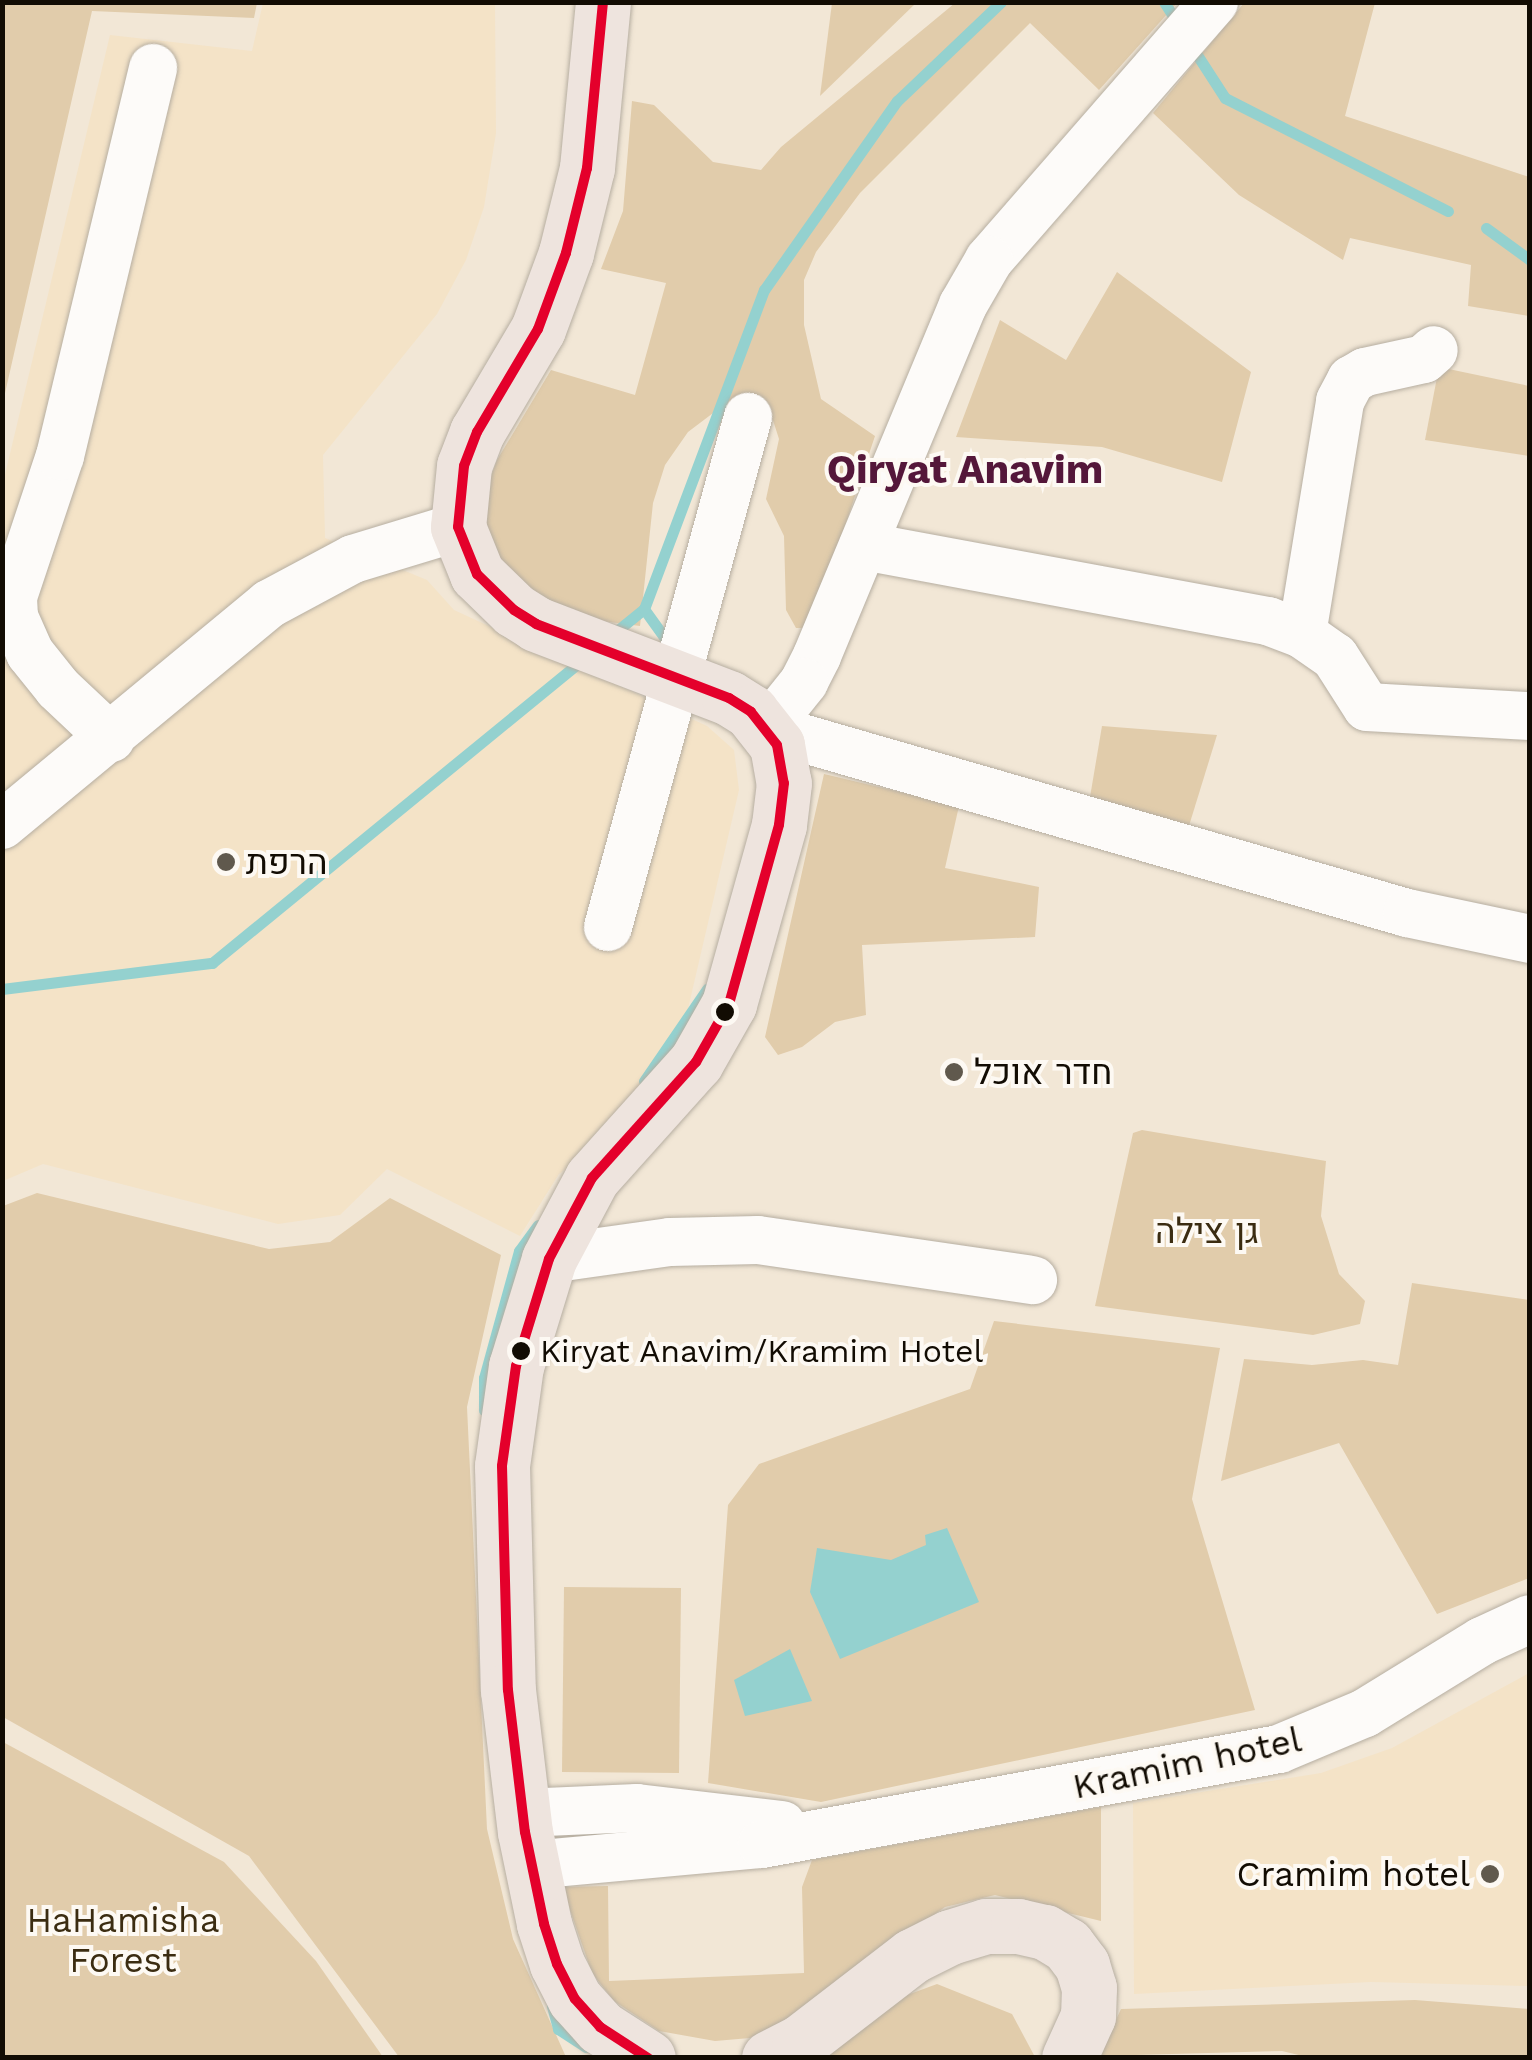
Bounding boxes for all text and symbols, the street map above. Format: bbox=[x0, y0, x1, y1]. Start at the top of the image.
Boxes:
district label: Qiryat Anavim bbox=[826, 446, 1104, 494]
place label: הרפת bbox=[246, 841, 328, 883]
marker: הרפת bbox=[215, 851, 237, 873]
unlabelled marker bbox=[715, 1002, 735, 1022]
place label: חדר אוכל bbox=[974, 1051, 1112, 1093]
marker: חדר אוכל bbox=[943, 1061, 965, 1083]
park label: גן צילה bbox=[1155, 1210, 1259, 1252]
place label: Kiryat Anavim/Kramim Hotel bbox=[540, 1332, 985, 1370]
marker: Kiryat Anavim/Kramim Hotel bbox=[511, 1341, 531, 1361]
street label: Kramim hotel bbox=[1069, 1718, 1305, 1808]
place label: Cramim hotel bbox=[1237, 1853, 1470, 1895]
marker: Cramim hotel bbox=[1479, 1863, 1501, 1885]
park label: HaHamisha Forest bbox=[26, 1899, 220, 1981]

